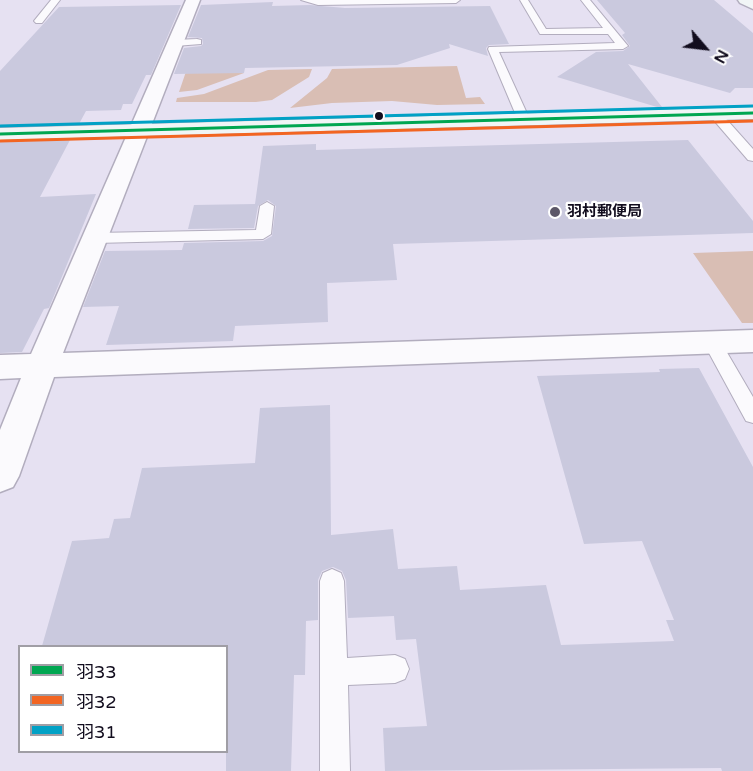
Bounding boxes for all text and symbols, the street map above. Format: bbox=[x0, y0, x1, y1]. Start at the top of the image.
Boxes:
north arrow bbox=[675, 18, 735, 78]
text: N bbox=[709, 46, 733, 67]
unlabelled marker bbox=[373, 110, 385, 122]
place label: 羽村郵便局 bbox=[567, 203, 642, 221]
marker: 羽村郵便局 bbox=[548, 205, 562, 219]
legend bbox=[18, 645, 228, 753]
text: 羽33 bbox=[76, 661, 117, 683]
text: 羽32 bbox=[76, 691, 117, 713]
text: 羽31 bbox=[76, 721, 117, 743]

